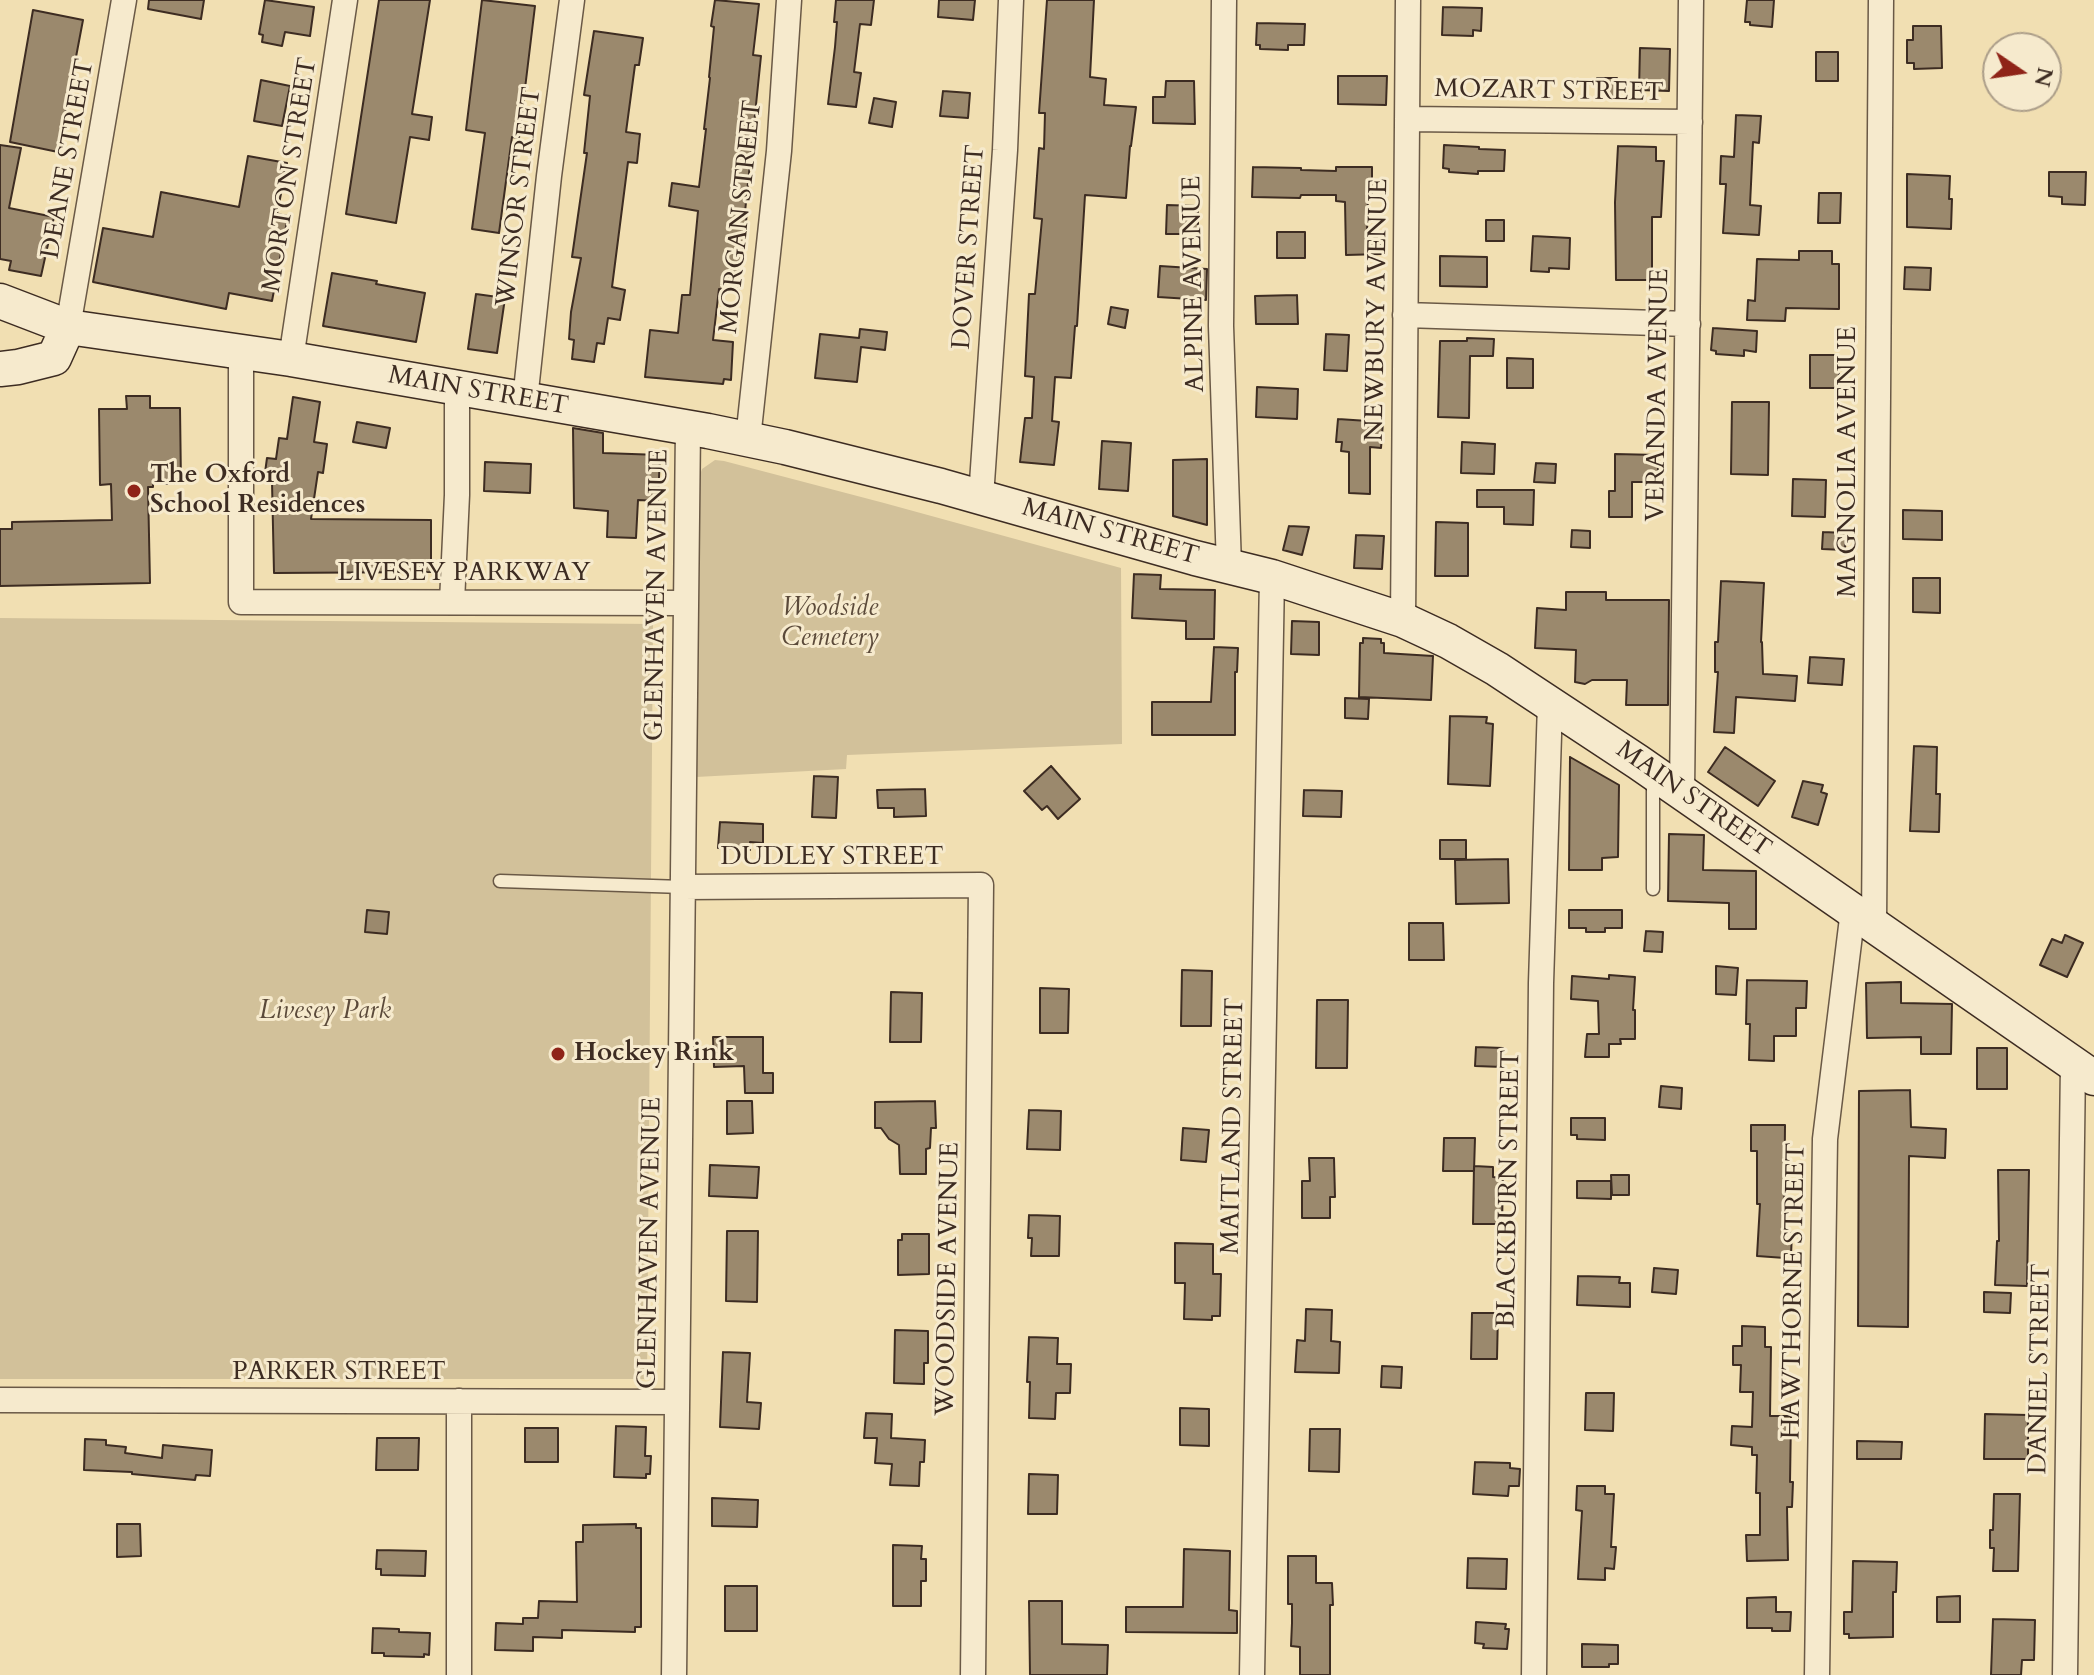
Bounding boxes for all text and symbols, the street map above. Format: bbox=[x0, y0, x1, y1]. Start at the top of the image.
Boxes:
north arrow bbox=[1982, 32, 2062, 112]
street label: MORTON STREET bbox=[257, 56, 325, 294]
street label: DEANE STREET bbox=[36, 57, 102, 261]
text: N bbox=[2027, 64, 2060, 90]
street label: MOZART STREET bbox=[1434, 74, 1664, 110]
street label: WINSOR STREET bbox=[491, 85, 549, 309]
street label: MORGAN STREET bbox=[714, 99, 770, 335]
street label: DOVER STREET bbox=[947, 144, 993, 350]
street label: ALPINE AVENUE bbox=[1178, 175, 1212, 393]
street label: NEWBURY AVENUE bbox=[1360, 178, 1396, 442]
street label: VERANDA AVENUE bbox=[1641, 268, 1677, 522]
street label: MAGNOLIA AVENUE bbox=[1833, 326, 1865, 598]
street label: MAIN STREET bbox=[386, 361, 570, 423]
street label: GLENHAVEN AVENUE bbox=[640, 449, 676, 741]
place label: The Oxford School Residences bbox=[150, 460, 365, 522]
marker: The Oxford School Residences bbox=[125, 482, 143, 500]
street label: MAIN STREET bbox=[1018, 493, 1202, 573]
street label: LIVESEY PARKWAY bbox=[337, 558, 591, 590]
park label: Woodside Cemetery bbox=[781, 593, 879, 654]
street label: MAIN STREET bbox=[1609, 735, 1777, 865]
street label: DUDLEY STREET bbox=[721, 842, 943, 874]
park label: Livesey Park bbox=[259, 996, 391, 1028]
street label: MAITLAND STREET bbox=[1216, 997, 1252, 1255]
place label: Hockey Rink bbox=[574, 1038, 734, 1070]
marker: Hockey Rink bbox=[549, 1045, 567, 1063]
street label: BLACKBURN STREET bbox=[1492, 1050, 1528, 1328]
street label: GLENHAVEN AVENUE bbox=[633, 1097, 669, 1389]
street label: WOODSIDE AVENUE bbox=[931, 1142, 967, 1416]
street label: HAWTHORNE STREET bbox=[1777, 1142, 1813, 1440]
street label: DANIEL STREET bbox=[2024, 1263, 2058, 1475]
street label: PARKER STREET bbox=[232, 1357, 446, 1389]

